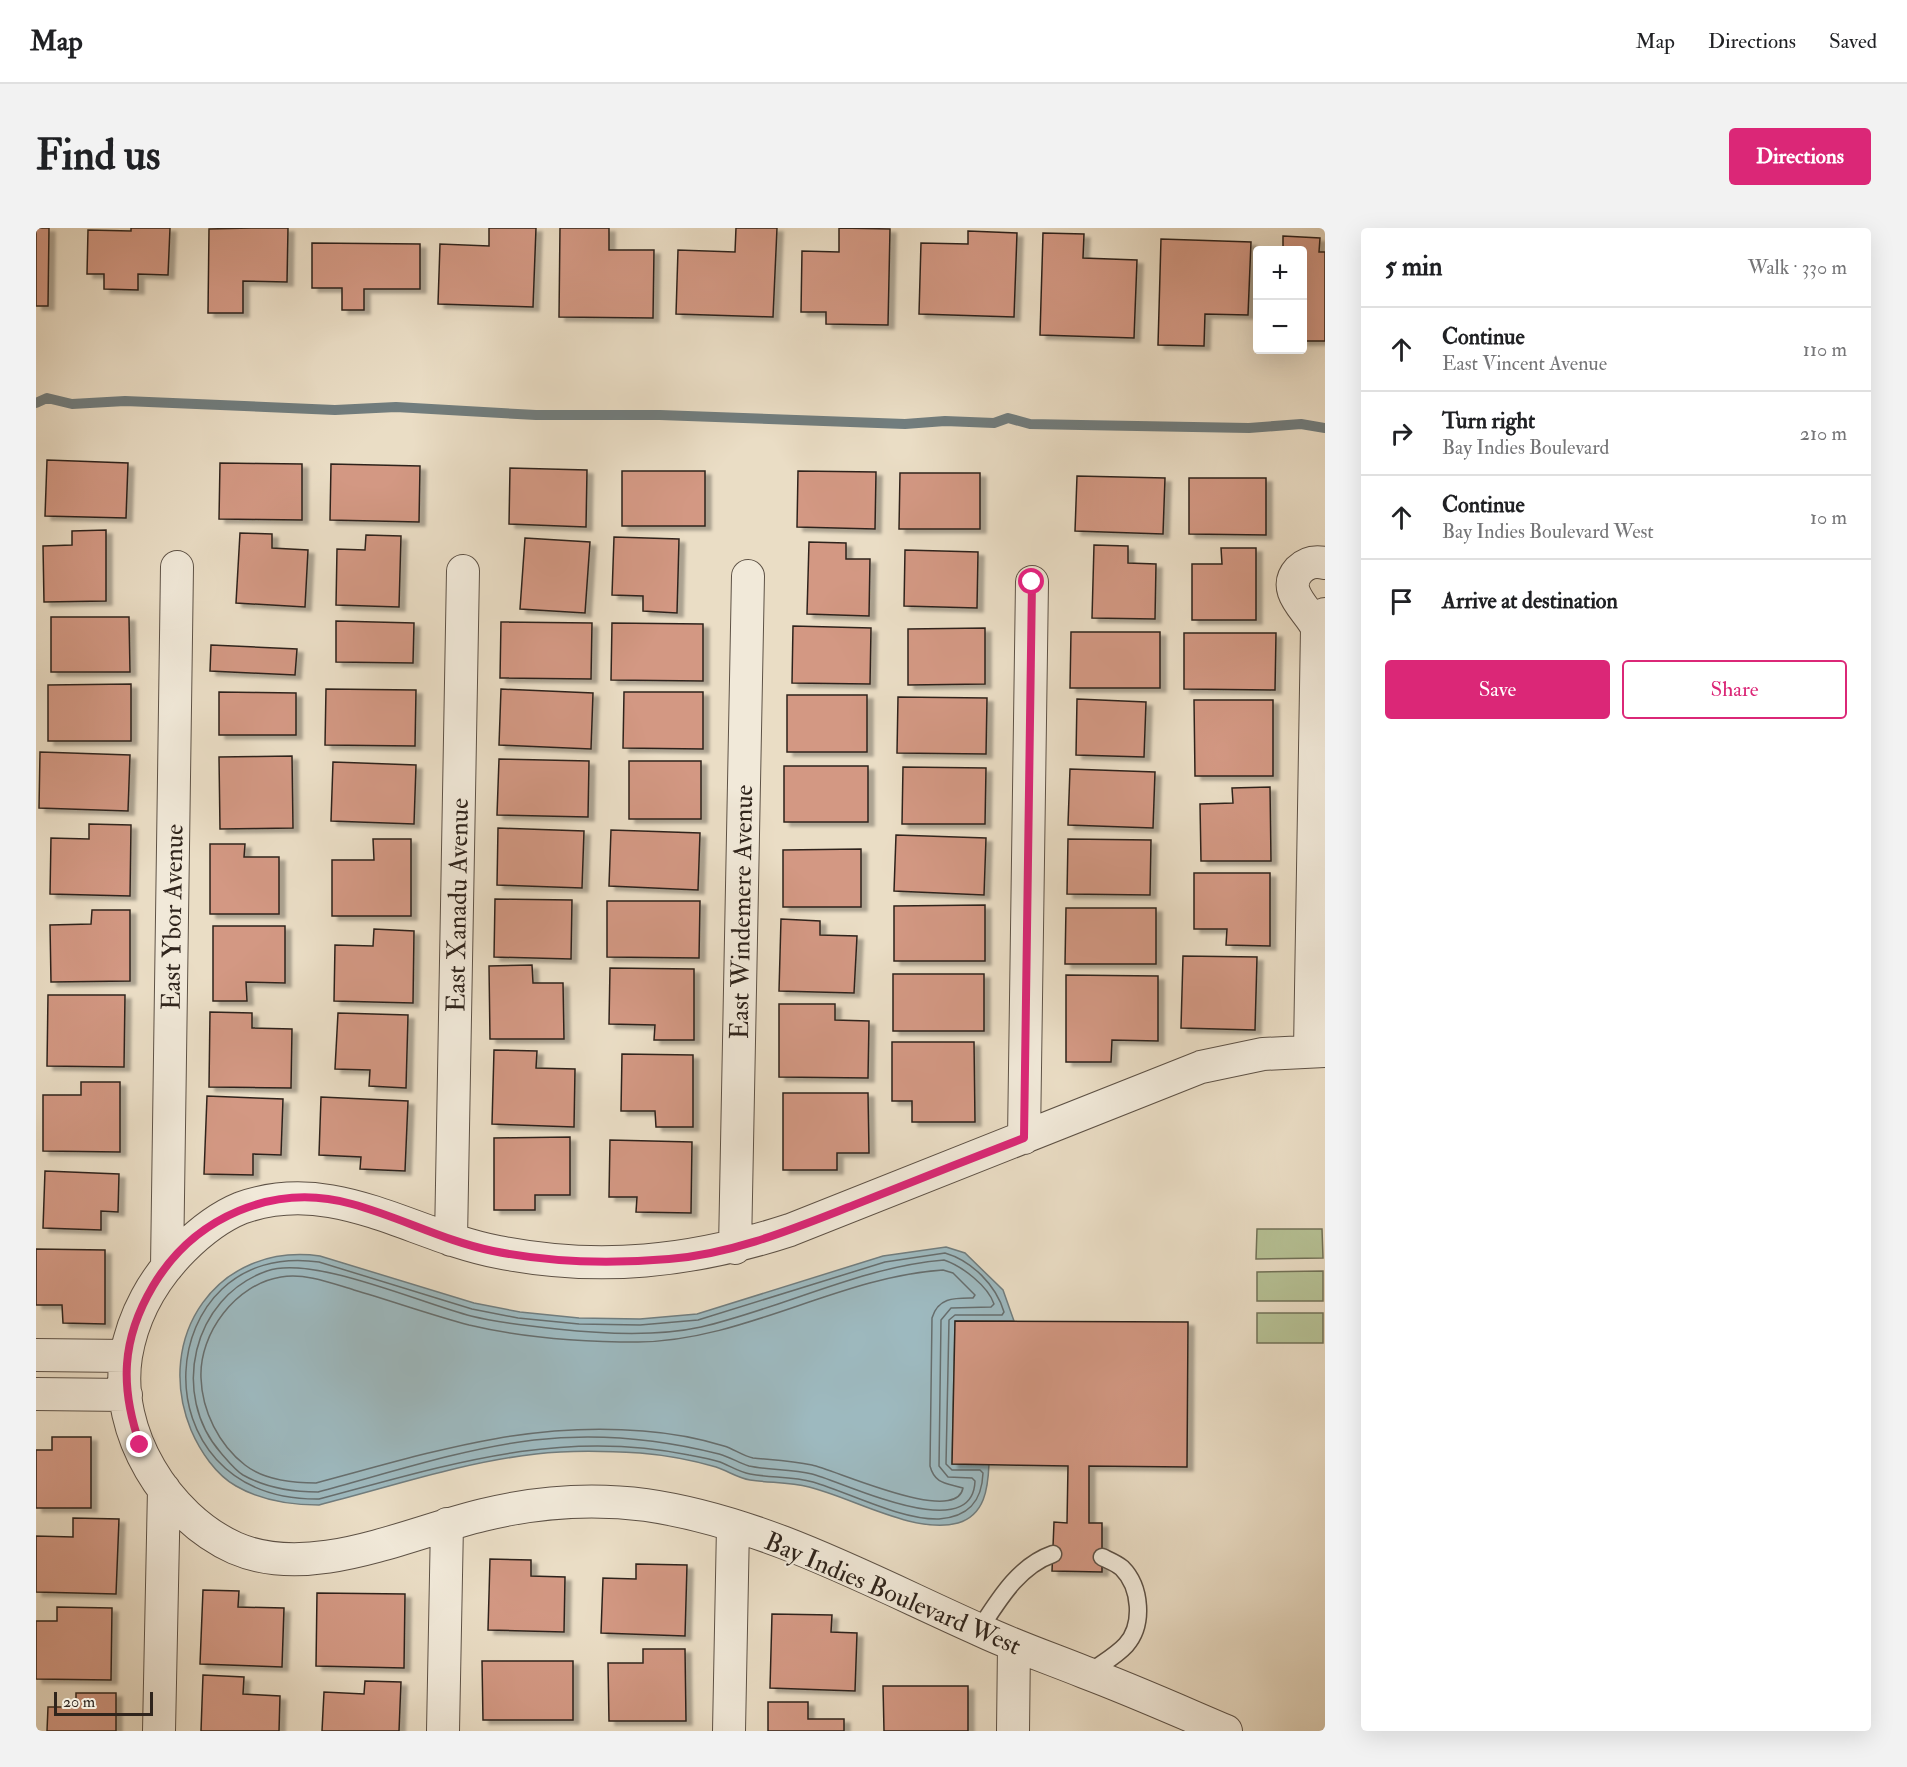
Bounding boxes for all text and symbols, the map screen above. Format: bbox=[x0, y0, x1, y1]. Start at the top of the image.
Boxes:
text: Map bbox=[30, 24, 83, 59]
text: Map bbox=[1635, 28, 1675, 55]
text: Directions bbox=[1708, 28, 1796, 55]
text: Saved bbox=[1829, 28, 1877, 55]
button: Directions bbox=[1729, 128, 1871, 185]
text: Find us bbox=[36, 130, 160, 182]
map controls bbox=[1253, 246, 1307, 354]
button: + bbox=[1253, 246, 1307, 300]
text: 5 min bbox=[1385, 251, 1442, 283]
text: Walk · 330 m bbox=[1748, 255, 1847, 280]
button: − bbox=[1253, 300, 1307, 354]
text: Continue bbox=[1442, 323, 1525, 351]
icon: ahead bbox=[1385, 333, 1418, 366]
text: 110 m bbox=[1803, 337, 1847, 362]
text: East Vincent Avenue bbox=[1442, 351, 1607, 376]
text: Turn right bbox=[1442, 407, 1535, 435]
icon: right bbox=[1385, 417, 1418, 450]
text: 210 m bbox=[1800, 421, 1847, 446]
text: Bay Indies Boulevard bbox=[1442, 435, 1609, 460]
text: Continue bbox=[1442, 491, 1525, 519]
icon: ahead bbox=[1385, 501, 1418, 534]
text: 10 m bbox=[1810, 505, 1847, 530]
text: Bay Indies Boulevard West bbox=[1442, 519, 1654, 544]
route start bbox=[1018, 568, 1044, 594]
icon: arrive bbox=[1385, 585, 1418, 618]
text: Arrive at destination bbox=[1442, 587, 1618, 615]
button: Save bbox=[1385, 660, 1610, 719]
button: Share bbox=[1622, 660, 1847, 719]
street label: East Windemere Avenue bbox=[724, 784, 760, 1040]
street label: East Xanadu Avenue bbox=[440, 798, 476, 1012]
street label: East Ybor Avenue bbox=[155, 824, 191, 1010]
route end bbox=[126, 1431, 152, 1457]
street label: Bay Indies Boulevard West bbox=[760, 1525, 1026, 1662]
scale bar bbox=[54, 1689, 153, 1716]
text: 20 m bbox=[63, 1692, 95, 1712]

